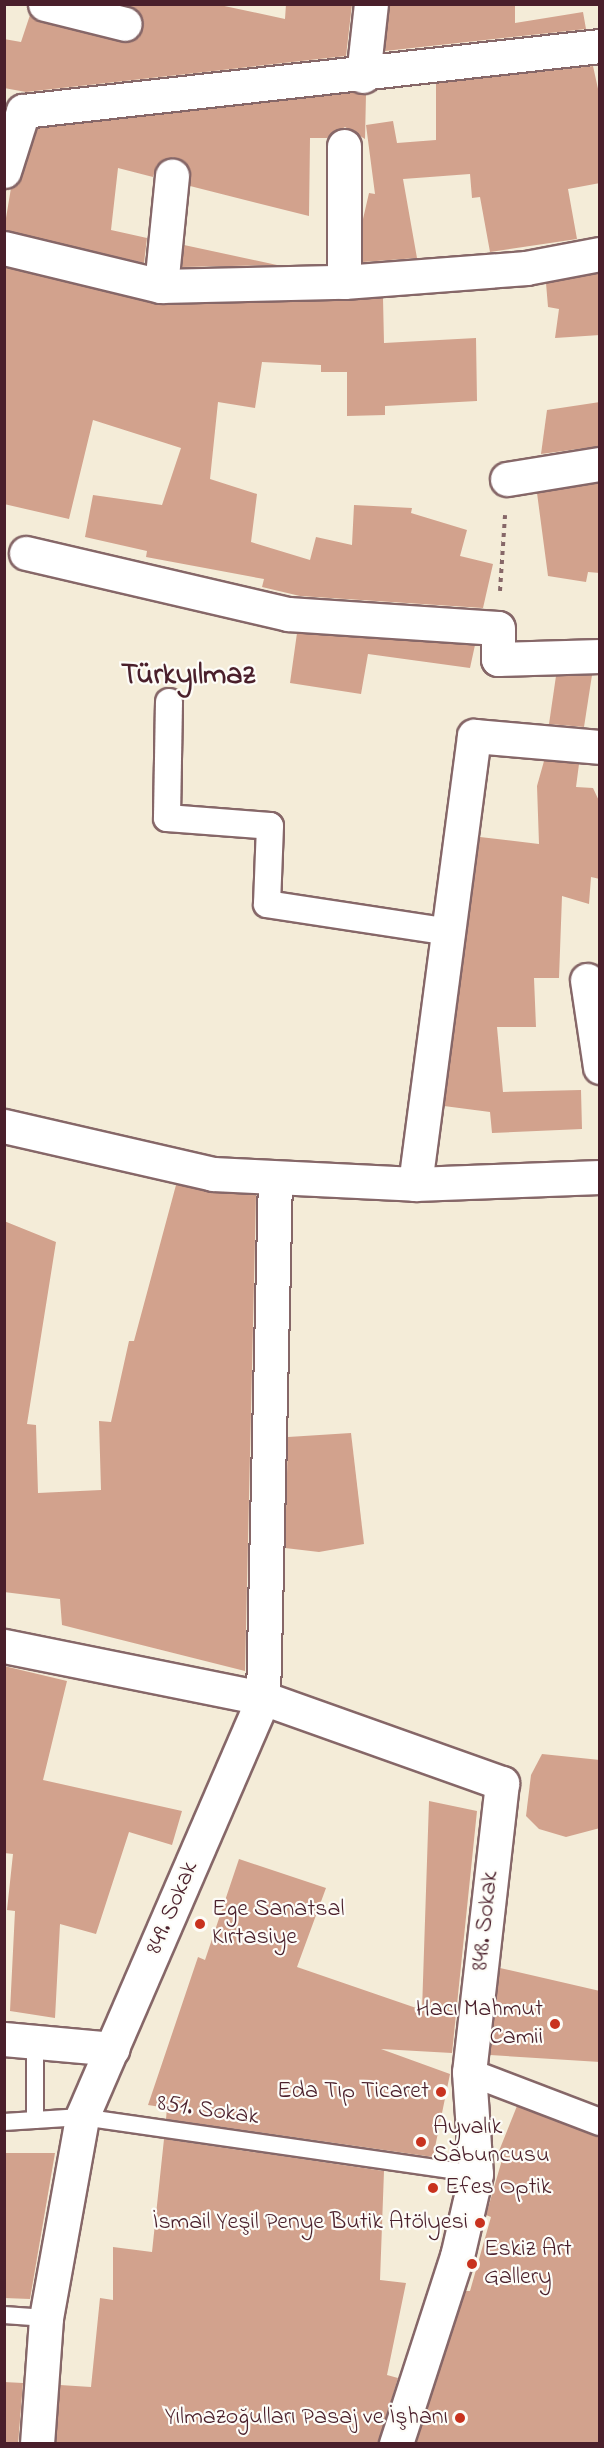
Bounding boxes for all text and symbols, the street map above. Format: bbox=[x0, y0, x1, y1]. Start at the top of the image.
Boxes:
district label: Türkyılmaz bbox=[121, 658, 255, 694]
street label: 849. Sokak bbox=[141, 1857, 205, 1959]
street label: 848. Sokak bbox=[466, 1870, 506, 1972]
place label: Ege Sanatsal Kırtasiye bbox=[212, 1896, 345, 1952]
marker: Ege Sanatsal Kırtasiye bbox=[193, 1917, 207, 1931]
place label: Hacı Mahmut Camii bbox=[416, 1996, 543, 2052]
marker: Hacı Mahmut Camii bbox=[548, 2017, 562, 2031]
place label: Eda Tıp Ticaret bbox=[277, 2078, 429, 2106]
marker: Eda Tıp Ticaret bbox=[434, 2085, 448, 2099]
street label: 851. Sokak bbox=[155, 2090, 261, 2132]
place label: Ayvalık Sabuncusu bbox=[433, 2114, 550, 2170]
marker: Ayvalık Sabuncusu bbox=[414, 2135, 428, 2149]
place label: Efes Optik bbox=[445, 2174, 551, 2202]
marker: Efes Optik bbox=[426, 2181, 440, 2195]
place label: İsmail Yeşil Penye Butik Atölyesi bbox=[153, 2209, 468, 2237]
marker: İsmail Yeşil Penye Butik Atölyesi bbox=[473, 2216, 487, 2230]
place label: Eskiz Art Gallery bbox=[484, 2236, 572, 2292]
marker: Eskiz Art Gallery bbox=[465, 2257, 479, 2271]
place label: Yılmazoğulları Pasaj ve İşhanı bbox=[165, 2404, 448, 2432]
marker: Yılmazoğulları Pasaj ve İşhanı bbox=[453, 2411, 467, 2425]

